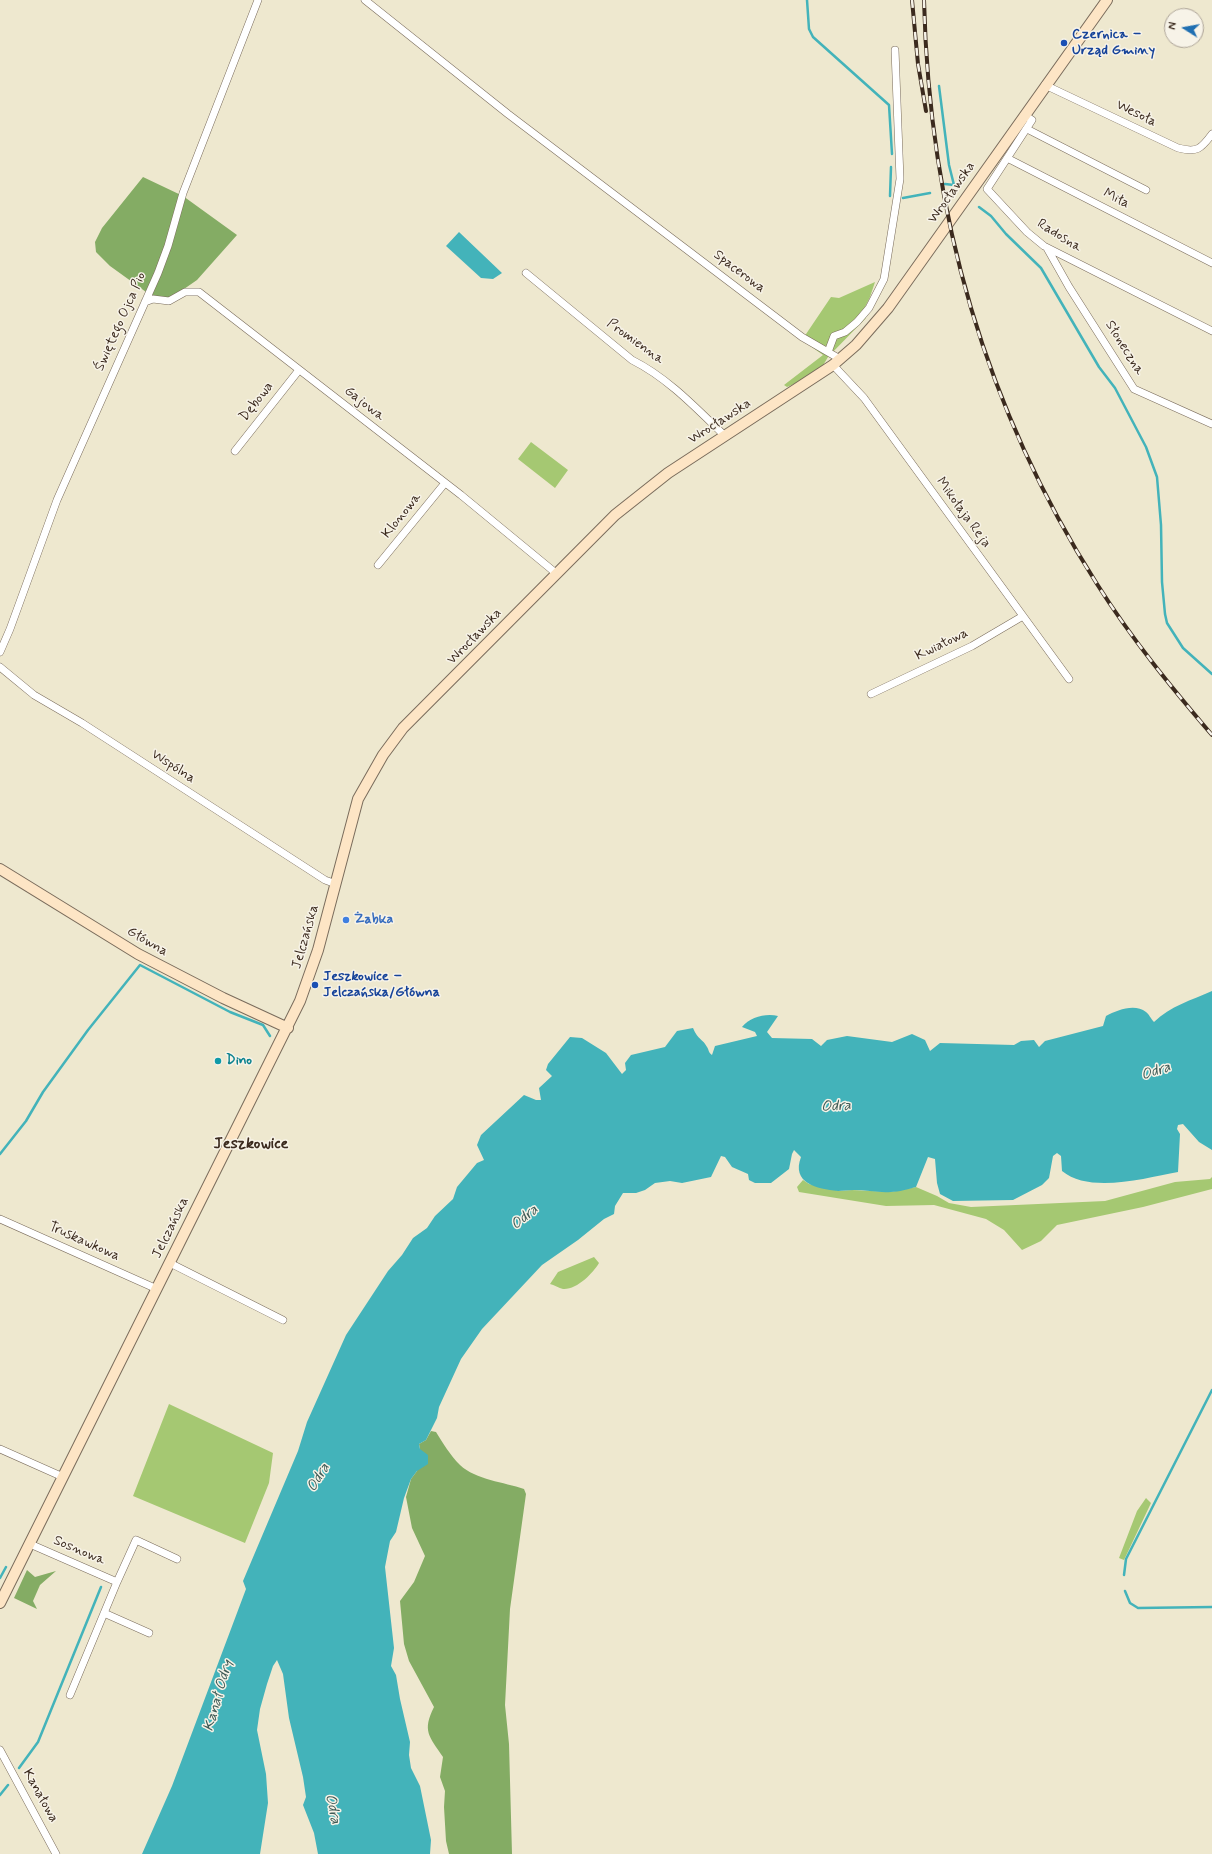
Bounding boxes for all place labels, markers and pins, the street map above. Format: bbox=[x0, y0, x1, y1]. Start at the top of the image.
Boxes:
place label: Czernica – Urząd Gminy bbox=[1072, 27, 1155, 60]
marker: Czernica – Urząd Gminy bbox=[1059, 38, 1069, 48]
place label: Żabka bbox=[354, 912, 393, 928]
marker: Żabka bbox=[341, 915, 351, 925]
place label: Jeszkowice – Jelczańska/Główna bbox=[323, 969, 440, 1002]
marker: Jeszkowice – Jelczańska/Główna bbox=[310, 980, 320, 990]
place label: Dino bbox=[226, 1053, 252, 1069]
marker: Dino bbox=[213, 1056, 223, 1066]

